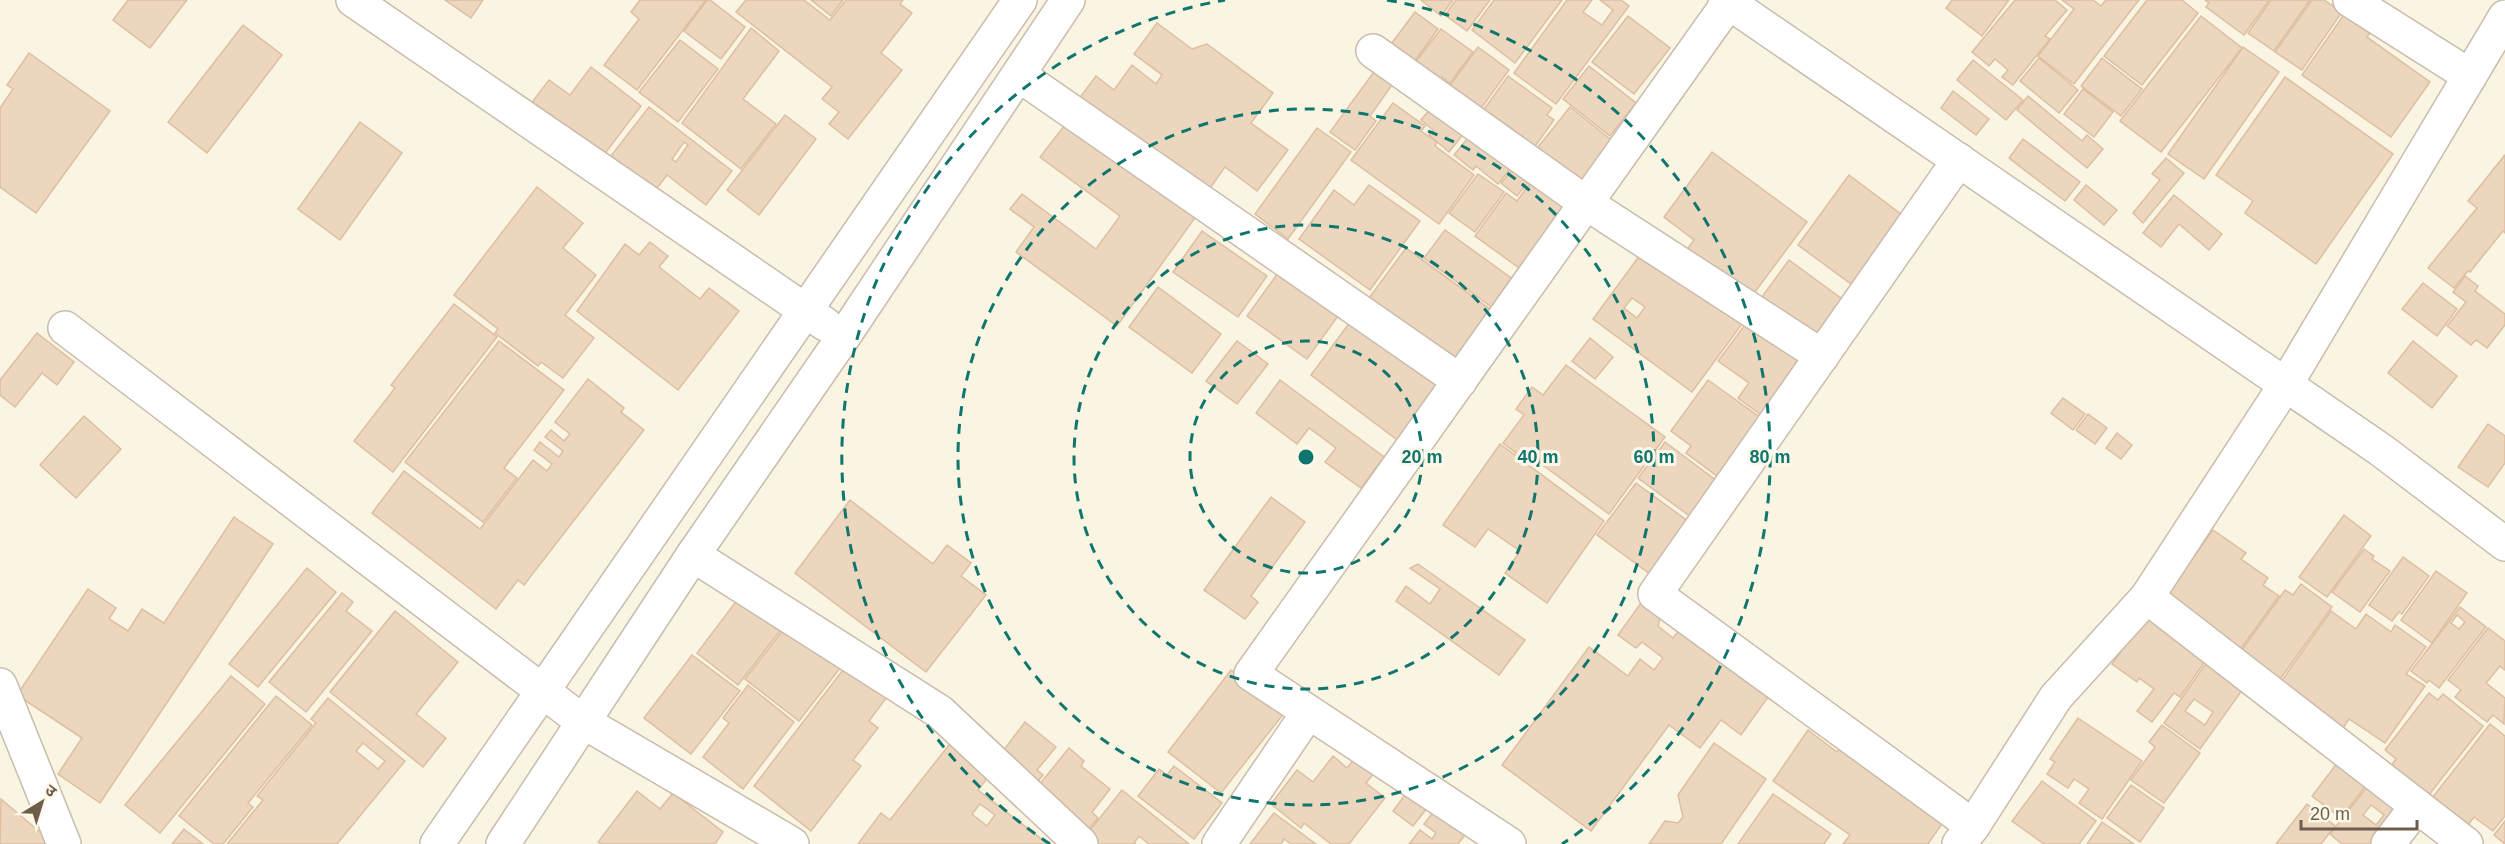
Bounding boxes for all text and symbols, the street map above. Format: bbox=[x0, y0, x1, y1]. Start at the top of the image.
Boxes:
centre of rings bbox=[1296, 447, 1316, 467]
text: 20 m bbox=[1401, 447, 1443, 467]
text: 40 m bbox=[1517, 447, 1559, 467]
text: 60 m bbox=[1633, 447, 1675, 467]
text: 80 m bbox=[1749, 447, 1791, 467]
north arrow bbox=[12, 772, 72, 832]
text: उ bbox=[42, 781, 60, 801]
scale bar bbox=[2301, 793, 2416, 831]
text: 20 m bbox=[2310, 804, 2350, 824]

